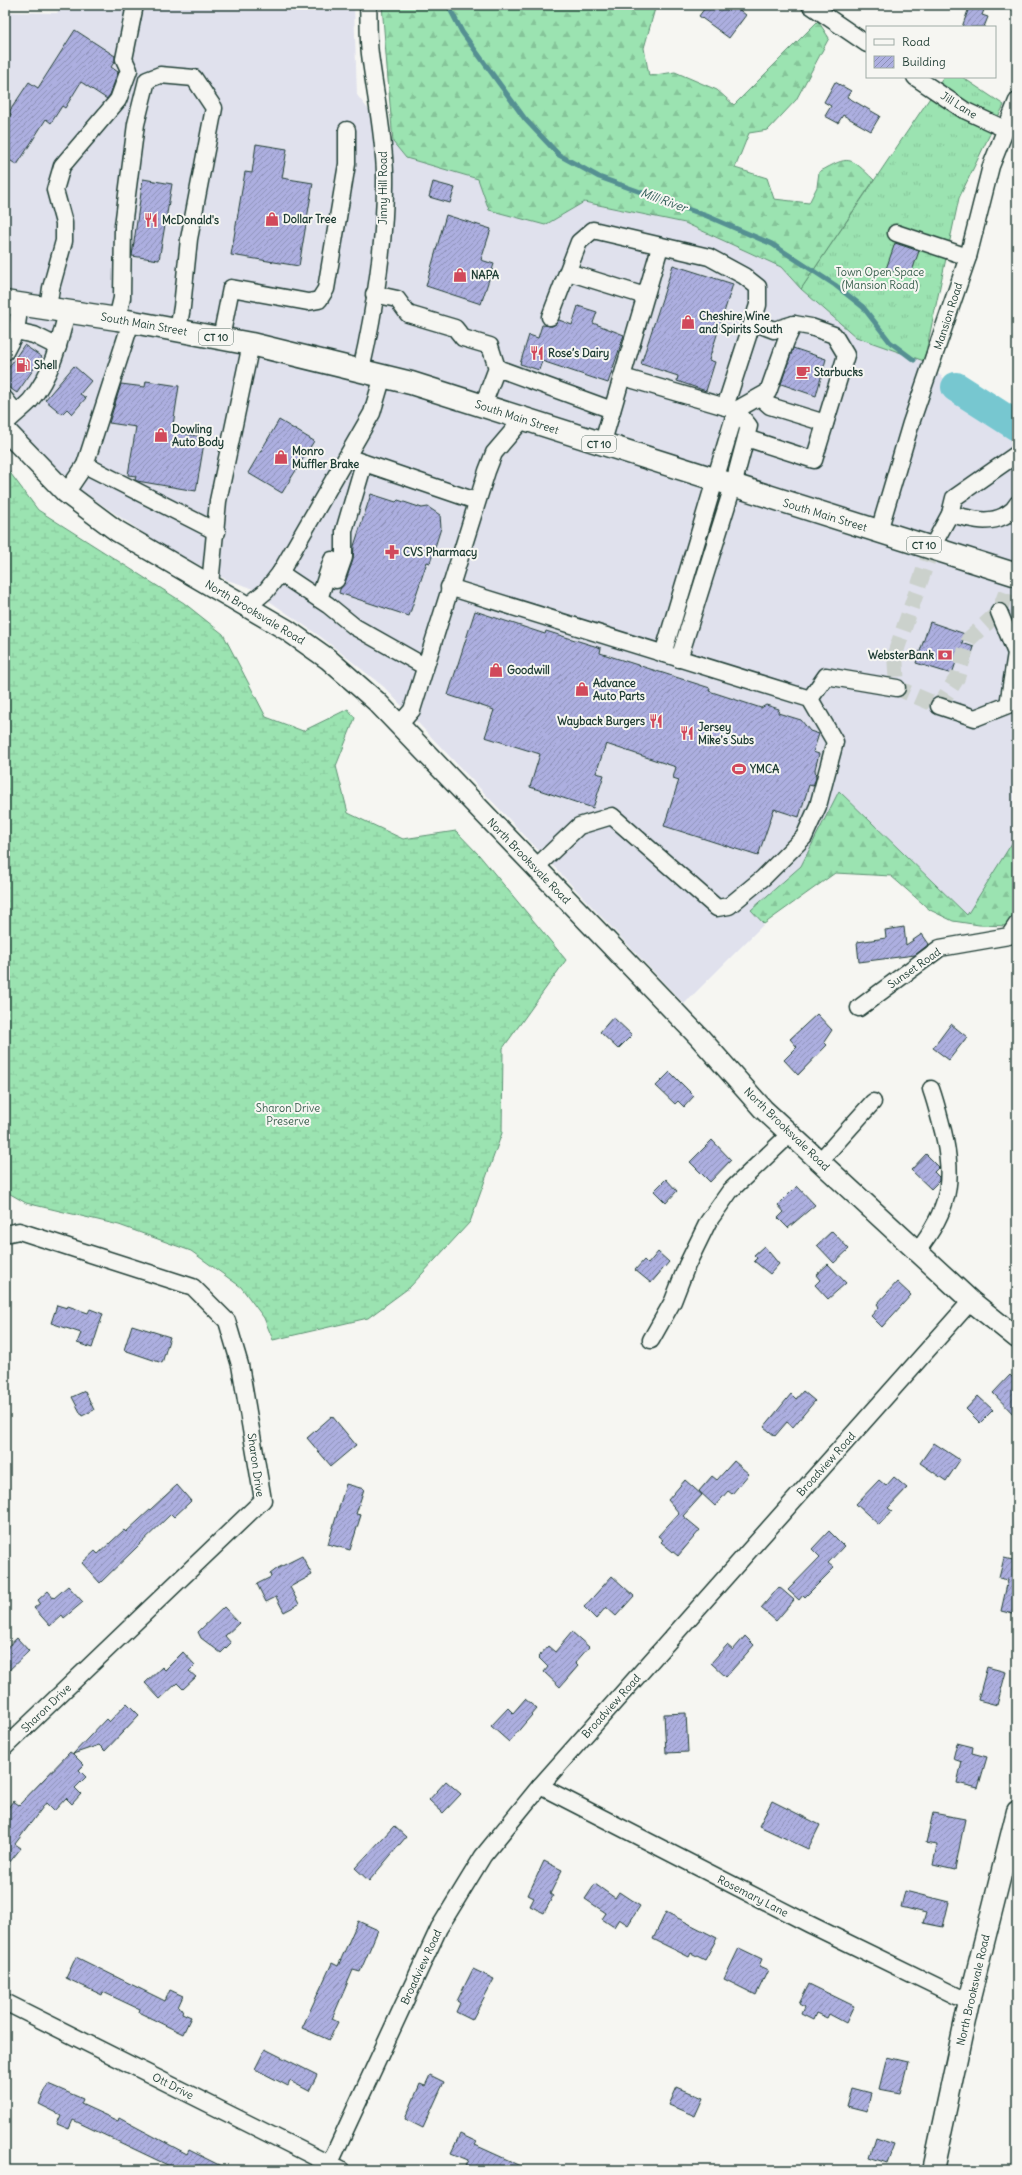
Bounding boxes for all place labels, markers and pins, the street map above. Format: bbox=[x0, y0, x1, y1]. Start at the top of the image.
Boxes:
shop icon: Dollar Tree bbox=[264, 211, 280, 227]
restaurant icon: McDonald's bbox=[143, 212, 159, 228]
place label: Dollar Tree bbox=[283, 212, 336, 226]
place label: McDonald's bbox=[162, 213, 219, 227]
shop icon: NAPA bbox=[452, 267, 468, 283]
place label: NAPA bbox=[471, 268, 499, 282]
place label: Cheshire Wine and Spirits South bbox=[699, 309, 783, 337]
shop icon: Cheshire Wine and Spirits South bbox=[680, 314, 696, 330]
restaurant icon: Rose’s Dairy bbox=[529, 345, 545, 361]
place label: Rose’s Dairy bbox=[548, 346, 609, 361]
fuel station icon: Shell bbox=[15, 357, 31, 373]
place label: Shell bbox=[34, 358, 57, 372]
cafe icon: Starbucks bbox=[795, 364, 811, 380]
place label: Starbucks bbox=[814, 365, 863, 379]
place label: Dowling Auto Body bbox=[172, 422, 224, 450]
shop icon: Dowling Auto Body bbox=[153, 427, 169, 443]
place label: Monro Muffler Brake bbox=[292, 444, 359, 471]
shop icon: Monro Muffler Brake bbox=[273, 449, 289, 465]
pharmacy icon: CVS Pharmacy bbox=[384, 544, 400, 560]
place label: CVS Pharmacy bbox=[403, 545, 477, 560]
bank icon: WebsterBank bbox=[937, 647, 953, 663]
place label: WebsterBank bbox=[868, 648, 934, 662]
shop icon: Goodwill bbox=[488, 662, 504, 678]
place label: Goodwill bbox=[507, 663, 550, 677]
place label: Advance Auto Parts bbox=[593, 676, 645, 703]
shop icon: Advance Auto Parts bbox=[574, 681, 590, 697]
restaurant icon: Wayback Burgers bbox=[648, 713, 664, 729]
place label: Wayback Burgers bbox=[557, 714, 645, 729]
place label: Jersey Mike's Subs bbox=[698, 720, 754, 747]
restaurant icon: Jersey Mike's Subs bbox=[679, 725, 695, 741]
sports icon: YMCA bbox=[731, 761, 747, 777]
place label: YMCA bbox=[749, 762, 779, 776]

